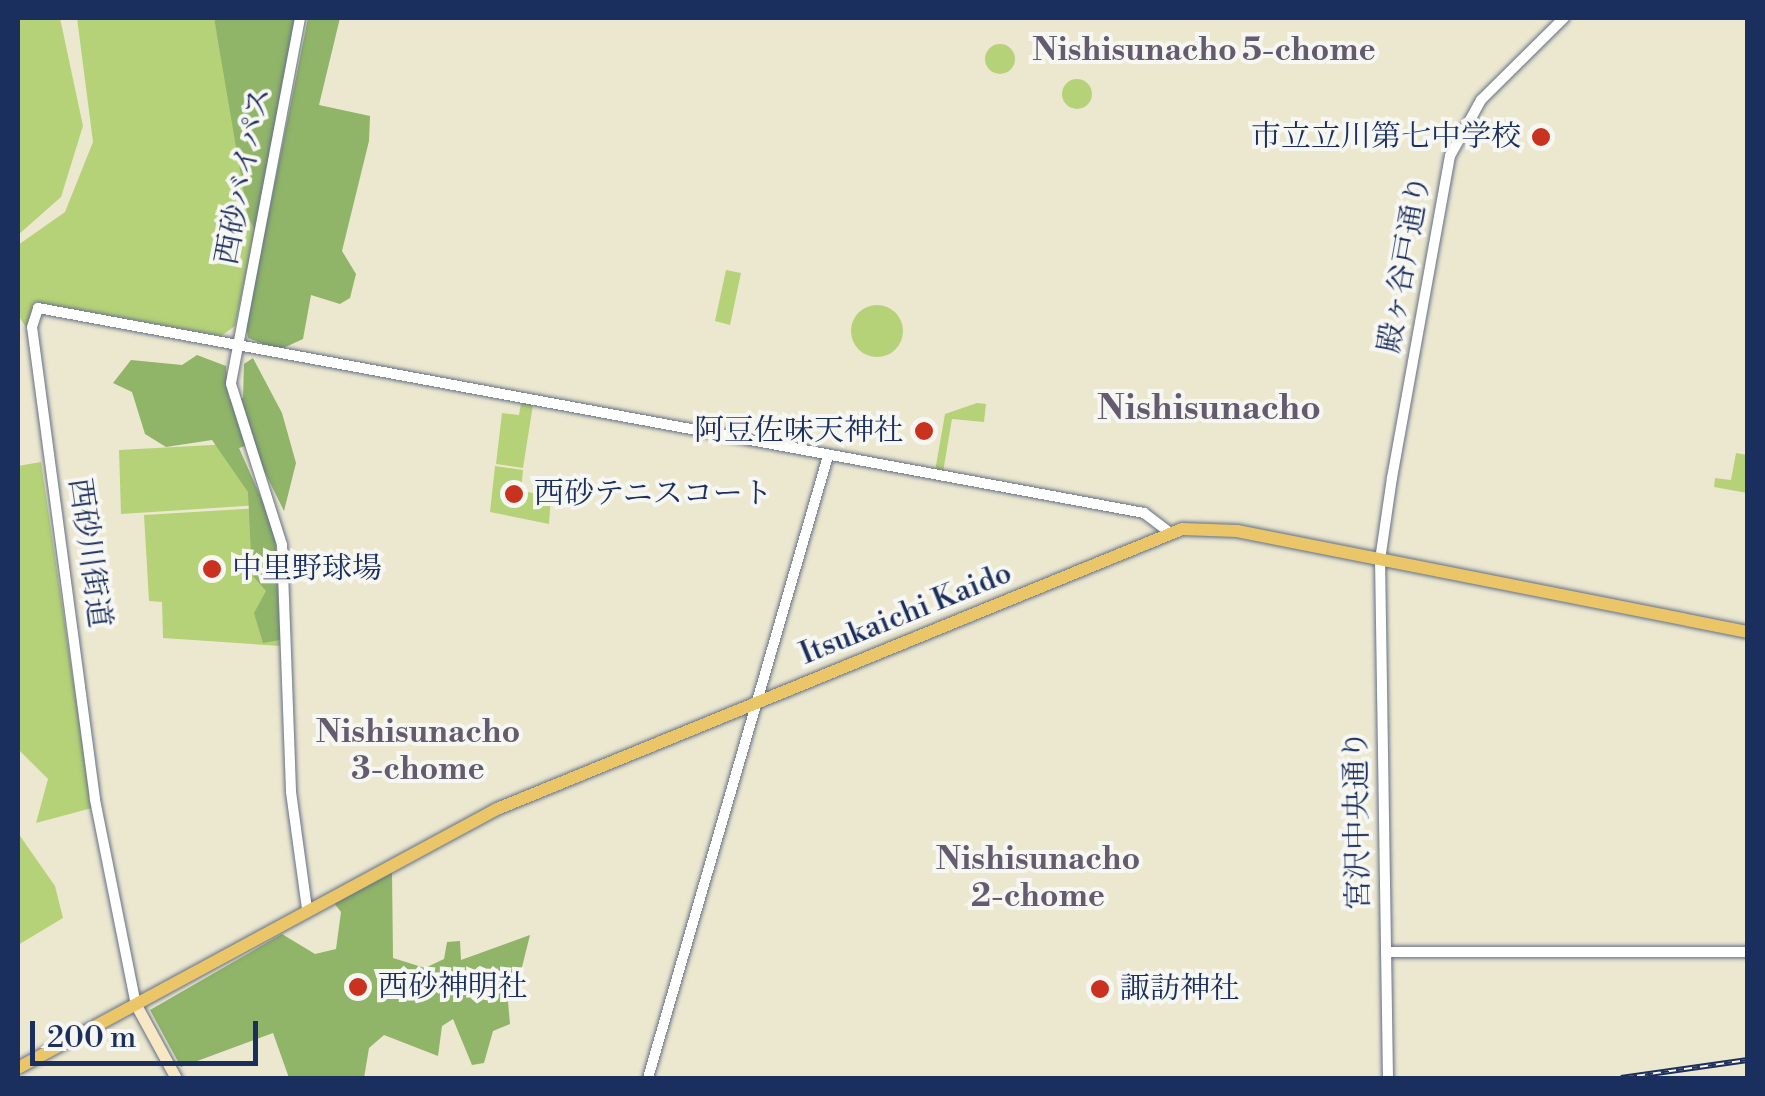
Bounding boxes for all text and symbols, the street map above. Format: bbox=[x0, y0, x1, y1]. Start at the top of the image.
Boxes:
district label: Nishisunacho 5-chome bbox=[1032, 31, 1376, 69]
street label: 西砂バイパス bbox=[209, 84, 279, 268]
place label: 市立立川第七中学校 bbox=[1251, 119, 1521, 155]
marker: 市立立川第七中学校 bbox=[1530, 126, 1552, 148]
street label: 殿ヶ谷戸通り bbox=[1372, 172, 1438, 356]
district label: Nishisunacho bbox=[1097, 388, 1321, 430]
place label: 阿豆佐味天神社 bbox=[694, 413, 904, 449]
marker: 阿豆佐味天神社 bbox=[913, 420, 935, 442]
street label: 西砂川街道 bbox=[61, 476, 117, 630]
place label: 西砂テニスコート bbox=[534, 476, 774, 512]
marker: 西砂テニスコート bbox=[503, 483, 525, 505]
place label: 中里野球場 bbox=[232, 551, 382, 587]
street label: Itsukaichi Kaido bbox=[795, 555, 1017, 673]
marker: 中里野球場 bbox=[201, 558, 223, 580]
district label: Nishisunacho 3-chome bbox=[316, 714, 520, 789]
street label: 宮沢中央通り bbox=[1338, 730, 1378, 910]
district label: Nishisunacho 2-chome bbox=[936, 841, 1140, 916]
place label: 西砂神明社 bbox=[378, 969, 528, 1005]
place label: 諏訪神社 bbox=[1120, 971, 1240, 1007]
marker: 西砂神明社 bbox=[347, 976, 369, 998]
marker: 諏訪神社 bbox=[1089, 978, 1111, 1000]
scale bar bbox=[35, 1001, 262, 1063]
text: 200 m bbox=[47, 1019, 136, 1057]

